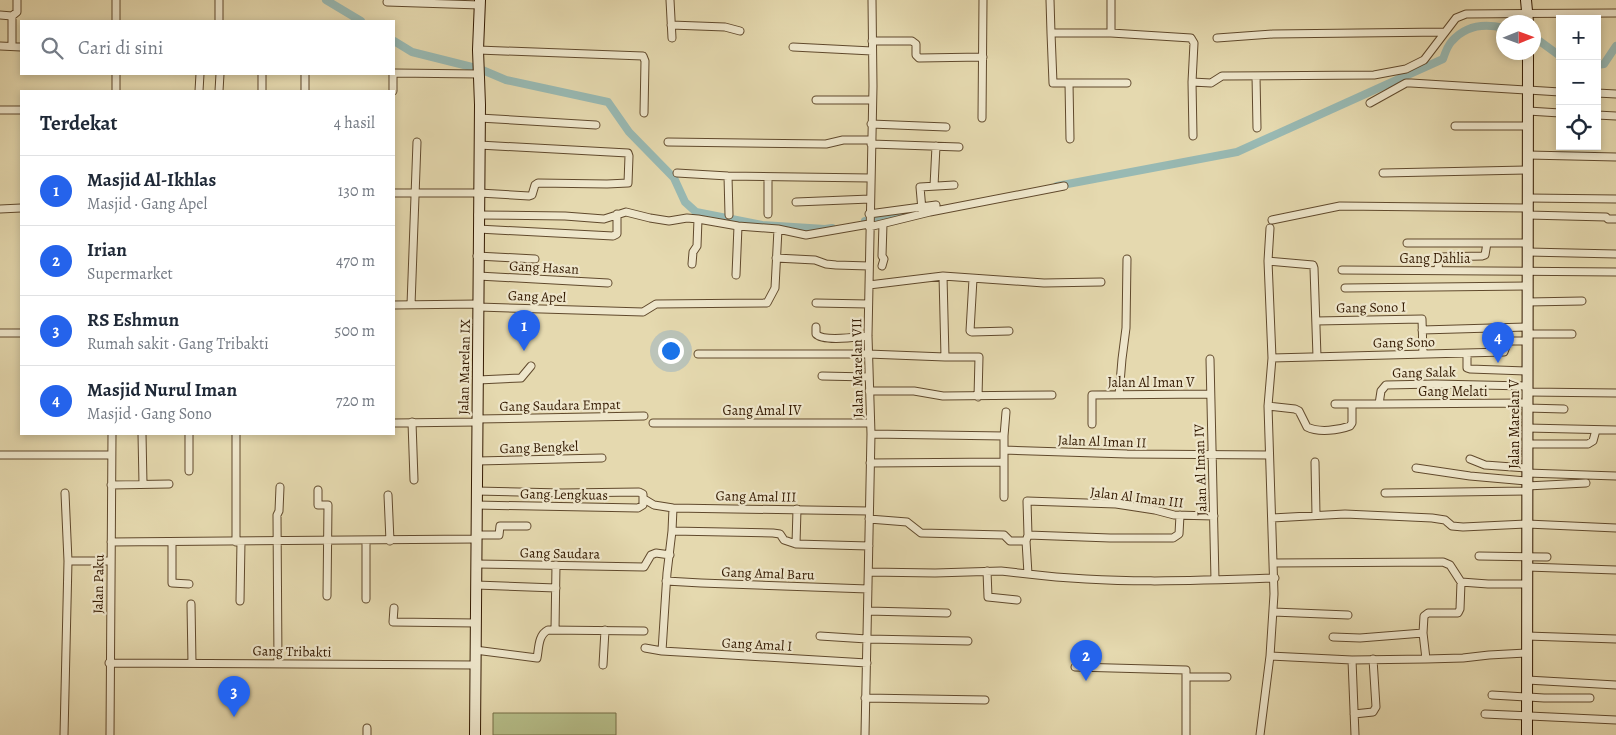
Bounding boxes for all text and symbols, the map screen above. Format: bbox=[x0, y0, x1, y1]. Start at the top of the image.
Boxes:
north arrow bbox=[1496, 15, 1541, 60]
map controls bbox=[1556, 15, 1601, 150]
button: + bbox=[1556, 15, 1601, 60]
search box bbox=[20, 20, 395, 75]
icon: search bbox=[38, 34, 66, 62]
text: Cari di sini bbox=[78, 35, 163, 61]
button: − bbox=[1556, 60, 1601, 105]
button: locate bbox=[1556, 105, 1601, 150]
text: Terdekat bbox=[40, 109, 118, 137]
text: 4 hasil bbox=[334, 112, 375, 134]
text: Masjid Al-Ikhlas bbox=[87, 167, 216, 193]
text: 1 bbox=[53, 180, 59, 202]
text: 130 m bbox=[338, 180, 375, 202]
text: Masjid · Gang Apel bbox=[87, 193, 207, 215]
text: Irian bbox=[87, 237, 127, 263]
street label: Gang Dahlia bbox=[1400, 249, 1471, 268]
text: 2 bbox=[52, 250, 60, 272]
text: 470 m bbox=[336, 250, 375, 272]
street label: Gang Hasan bbox=[509, 256, 580, 279]
text: Supermarket bbox=[87, 263, 173, 285]
street label: Gang Apel bbox=[508, 286, 567, 307]
street label: Gang Sono I bbox=[1336, 297, 1406, 318]
text: RS Eshmun bbox=[87, 307, 179, 333]
pin: 1 bbox=[508, 310, 540, 351]
street label: Jalan Marelan IX bbox=[454, 318, 475, 415]
street label: Jalan Marelan VII bbox=[847, 318, 868, 418]
text: 3 bbox=[53, 320, 59, 342]
text: 500 m bbox=[335, 320, 375, 342]
pin: 4 bbox=[1482, 322, 1514, 363]
street label: Gang Sono bbox=[1373, 332, 1435, 353]
text: Rumah sakit · Gang Tribakti bbox=[87, 333, 269, 355]
your location bbox=[658, 338, 684, 364]
street label: Gang Salak bbox=[1392, 362, 1456, 383]
street label: Jalan Al Iman V bbox=[1107, 373, 1195, 392]
text: Masjid Nurul Iman bbox=[87, 377, 237, 403]
street label: Jalan Marelan V bbox=[1505, 379, 1524, 469]
street label: Gang Melati bbox=[1418, 382, 1488, 401]
text: 4 bbox=[52, 390, 60, 412]
text: 720 m bbox=[336, 390, 375, 412]
street label: Gang Saudara Empat bbox=[499, 395, 621, 416]
street label: Gang Amal IV bbox=[722, 401, 802, 420]
text: Masjid · Gang Sono bbox=[87, 403, 212, 425]
street label: Jalan Al Iman IV bbox=[1189, 423, 1212, 516]
street label: Jalan Al Iman II bbox=[1057, 430, 1147, 453]
street label: Gang Bengkel bbox=[499, 437, 579, 458]
street label: Jalan Al Iman III bbox=[1089, 482, 1185, 513]
street label: Gang Lengkuas bbox=[520, 484, 608, 505]
street label: Gang Amal III bbox=[716, 486, 796, 507]
street label: Gang Saudara bbox=[520, 543, 601, 564]
street label: Jalan Paku bbox=[88, 554, 109, 614]
street label: Gang Amal Baru bbox=[721, 562, 815, 585]
street label: Gang Amal I bbox=[721, 633, 793, 656]
pin: 2 bbox=[1070, 640, 1102, 681]
street label: Gang Tribakti bbox=[252, 641, 332, 662]
pin: 3 bbox=[218, 676, 250, 717]

